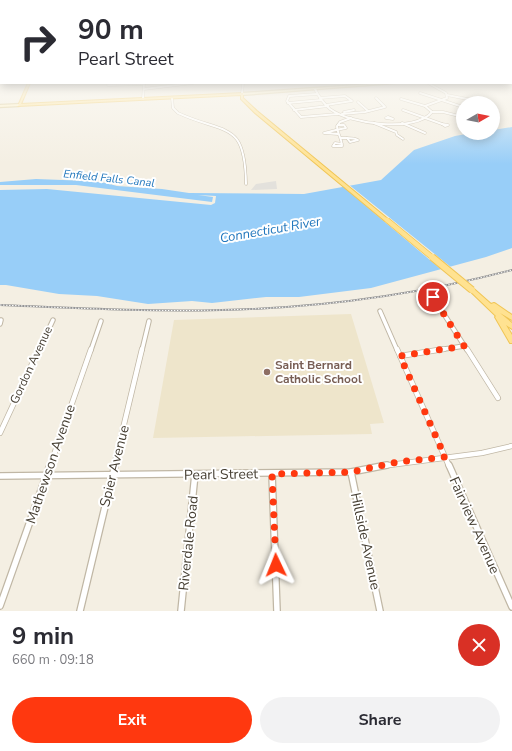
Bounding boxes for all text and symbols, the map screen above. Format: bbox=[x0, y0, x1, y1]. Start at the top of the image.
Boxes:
text: 90 m bbox=[78, 11, 144, 49]
icon: right bbox=[12, 16, 64, 68]
text: Pearl Street bbox=[78, 47, 174, 71]
north arrow bbox=[456, 96, 500, 140]
map controls bbox=[456, 96, 500, 140]
water label: Enfield Falls Canal bbox=[63, 166, 155, 191]
water label: Connecticut River bbox=[218, 212, 322, 248]
pin bbox=[416, 280, 450, 314]
icon: arrive bbox=[422, 286, 444, 308]
street label: Gordon Avenue bbox=[6, 324, 56, 406]
place label: Saint Bernard Catholic School bbox=[275, 357, 362, 387]
marker: Saint Bernard Catholic School bbox=[262, 367, 272, 377]
street label: Mathewson Avenue bbox=[21, 402, 80, 526]
street label: Spier Avenue bbox=[95, 423, 134, 509]
street label: Pearl Street bbox=[184, 464, 258, 485]
street label: Fairview Avenue bbox=[445, 474, 504, 577]
street label: Hillside Avenue bbox=[346, 491, 385, 591]
street label: Riverdale Road bbox=[174, 495, 203, 591]
position arrow bbox=[255, 544, 297, 586]
text: 9 min bbox=[12, 620, 74, 652]
button: close bbox=[458, 624, 500, 666]
text: 660 m · 09:18 bbox=[12, 651, 94, 669]
button: Exit bbox=[12, 697, 252, 743]
button: Share bbox=[260, 697, 500, 743]

